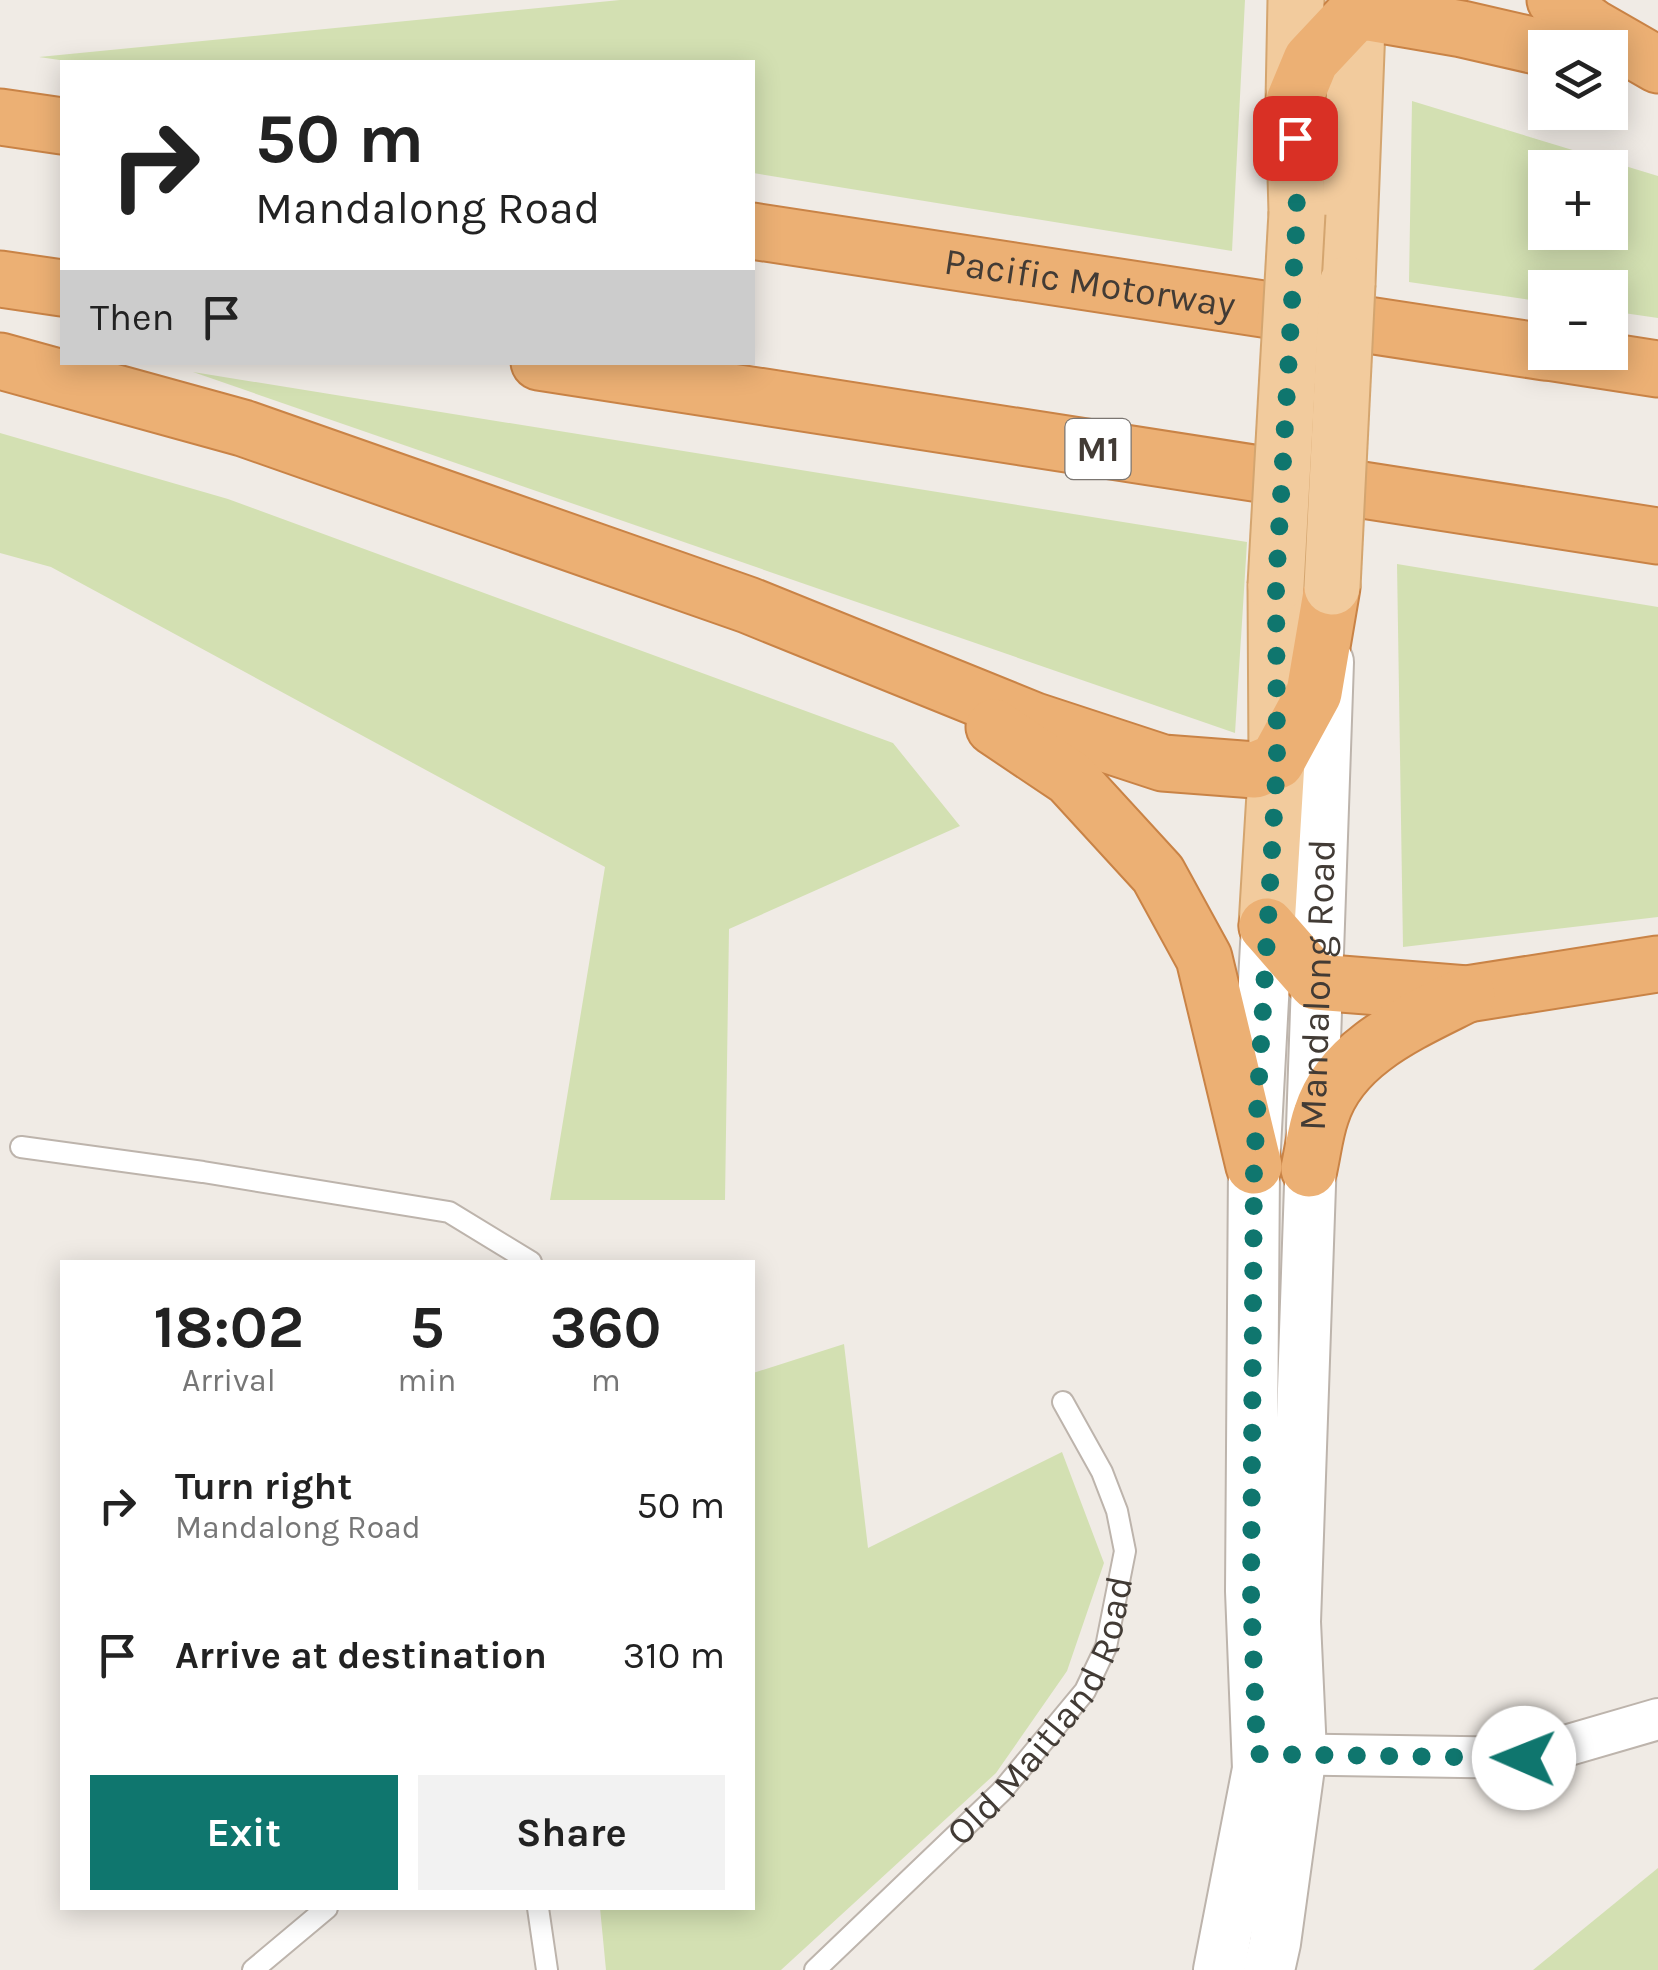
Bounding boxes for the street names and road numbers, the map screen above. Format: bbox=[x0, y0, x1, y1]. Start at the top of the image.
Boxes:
street label: Pacific Motorway bbox=[941, 239, 1239, 328]
road number: M1 bbox=[1066, 419, 1130, 479]
street label: Mandalong Road bbox=[1290, 838, 1345, 1132]
street label: Old Maitland Road bbox=[937, 1572, 1143, 1855]

